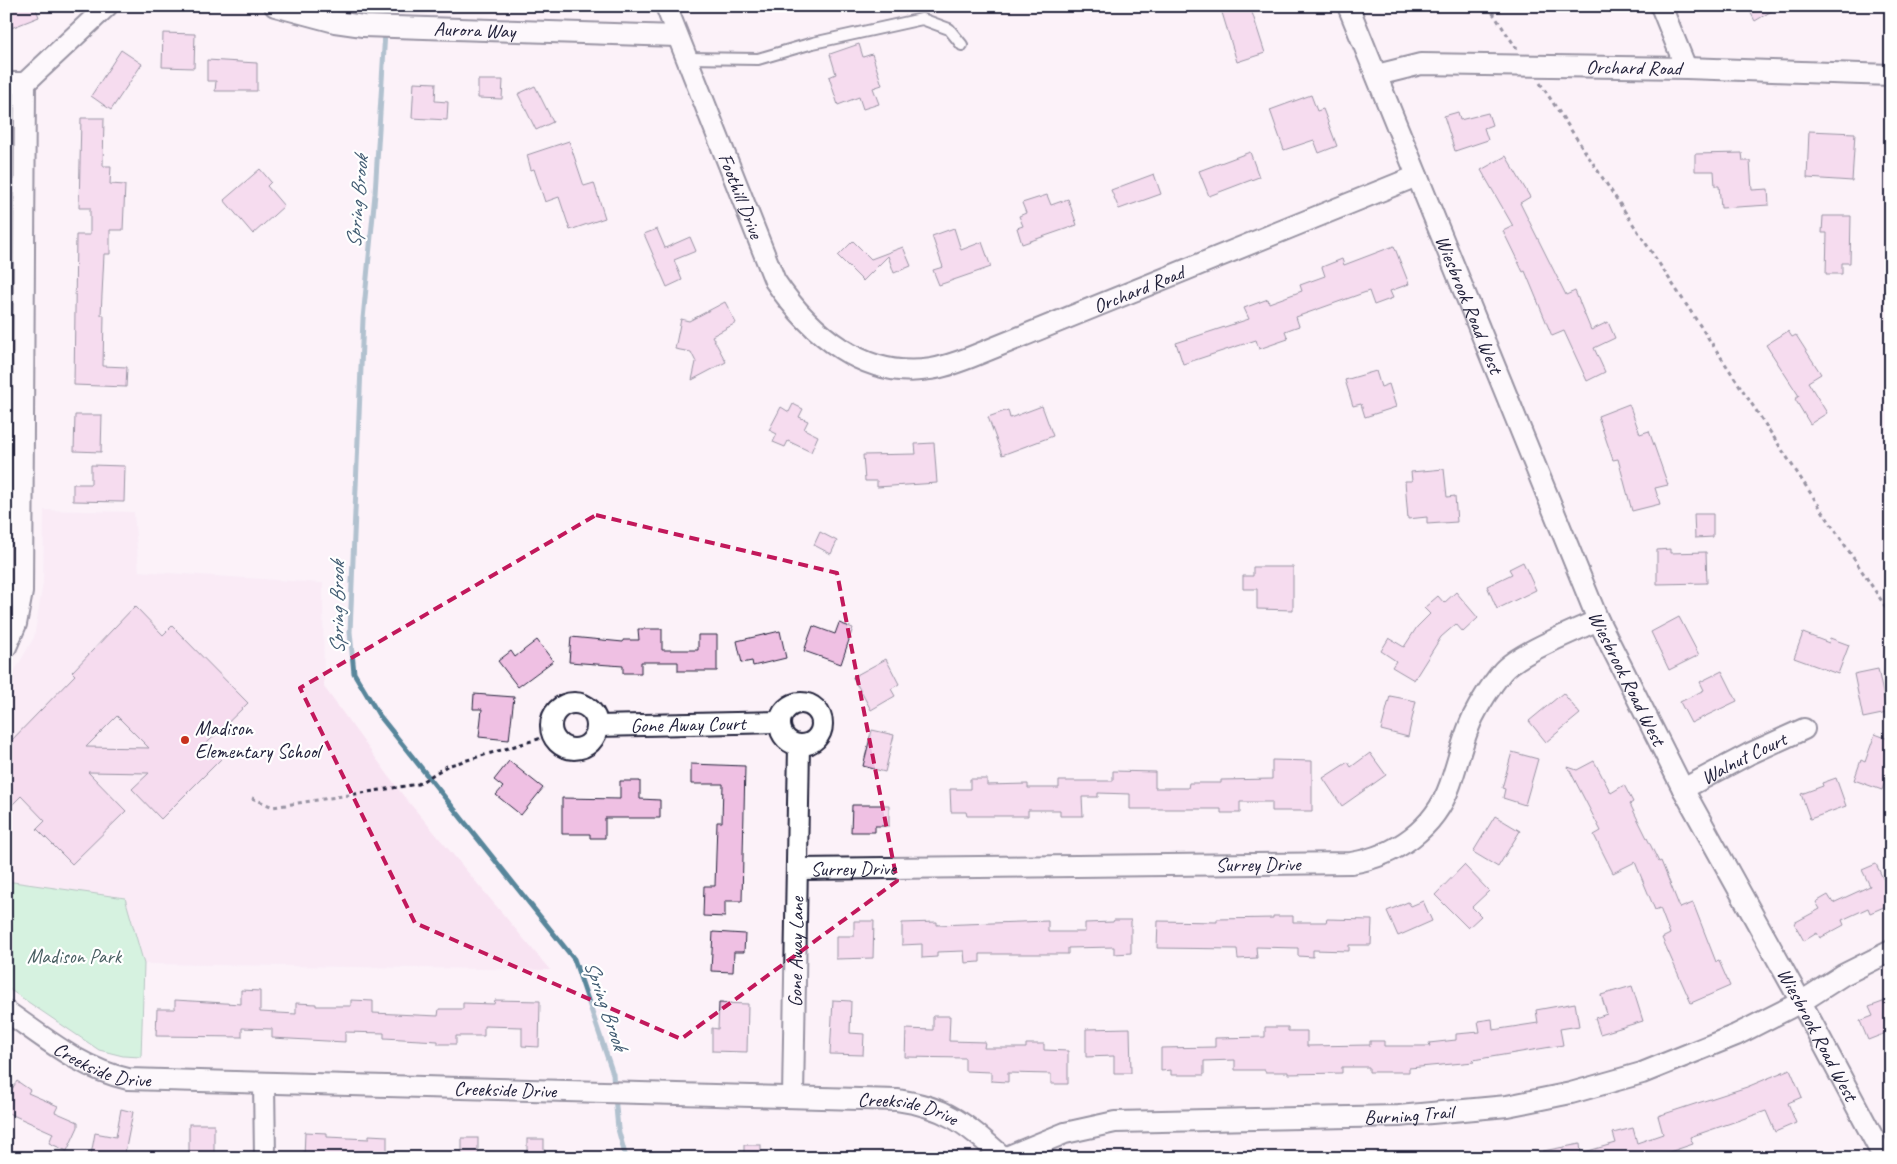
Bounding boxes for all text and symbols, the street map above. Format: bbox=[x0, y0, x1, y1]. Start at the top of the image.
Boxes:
street label: Aurora Way bbox=[433, 16, 518, 44]
street label: Orchard Road bbox=[1586, 54, 1685, 81]
water label: Spring Brook bbox=[340, 150, 374, 249]
street label: Foothill Drive bbox=[713, 150, 769, 243]
street label: Wiesbrook Road West bbox=[1430, 232, 1509, 379]
street label: Orchard Road bbox=[1090, 259, 1191, 319]
water label: Spring Brook bbox=[324, 557, 350, 654]
street label: Wiesbrook Road West bbox=[1583, 608, 1672, 752]
street label: Gone Away Court bbox=[630, 711, 748, 738]
place label: Madison Elementary School bbox=[195, 716, 323, 764]
street label: Walnut Court bbox=[1697, 726, 1792, 790]
marker: Madison Elementary School bbox=[179, 734, 191, 746]
street label: Surrey Drive bbox=[1215, 852, 1302, 877]
street label: Surrey Drive bbox=[810, 856, 897, 882]
street label: Gone Away Lane bbox=[783, 895, 809, 1007]
park label: Madison Park bbox=[27, 944, 123, 969]
water label: Spring Brook bbox=[579, 957, 635, 1057]
street label: Wiesbrook Road West bbox=[1772, 964, 1864, 1107]
street label: Creekside Drive bbox=[49, 1036, 152, 1093]
street label: Creekside Drive bbox=[454, 1076, 558, 1104]
street label: Creekside Drive bbox=[857, 1087, 964, 1132]
street label: Burning Trail bbox=[1364, 1099, 1458, 1130]

